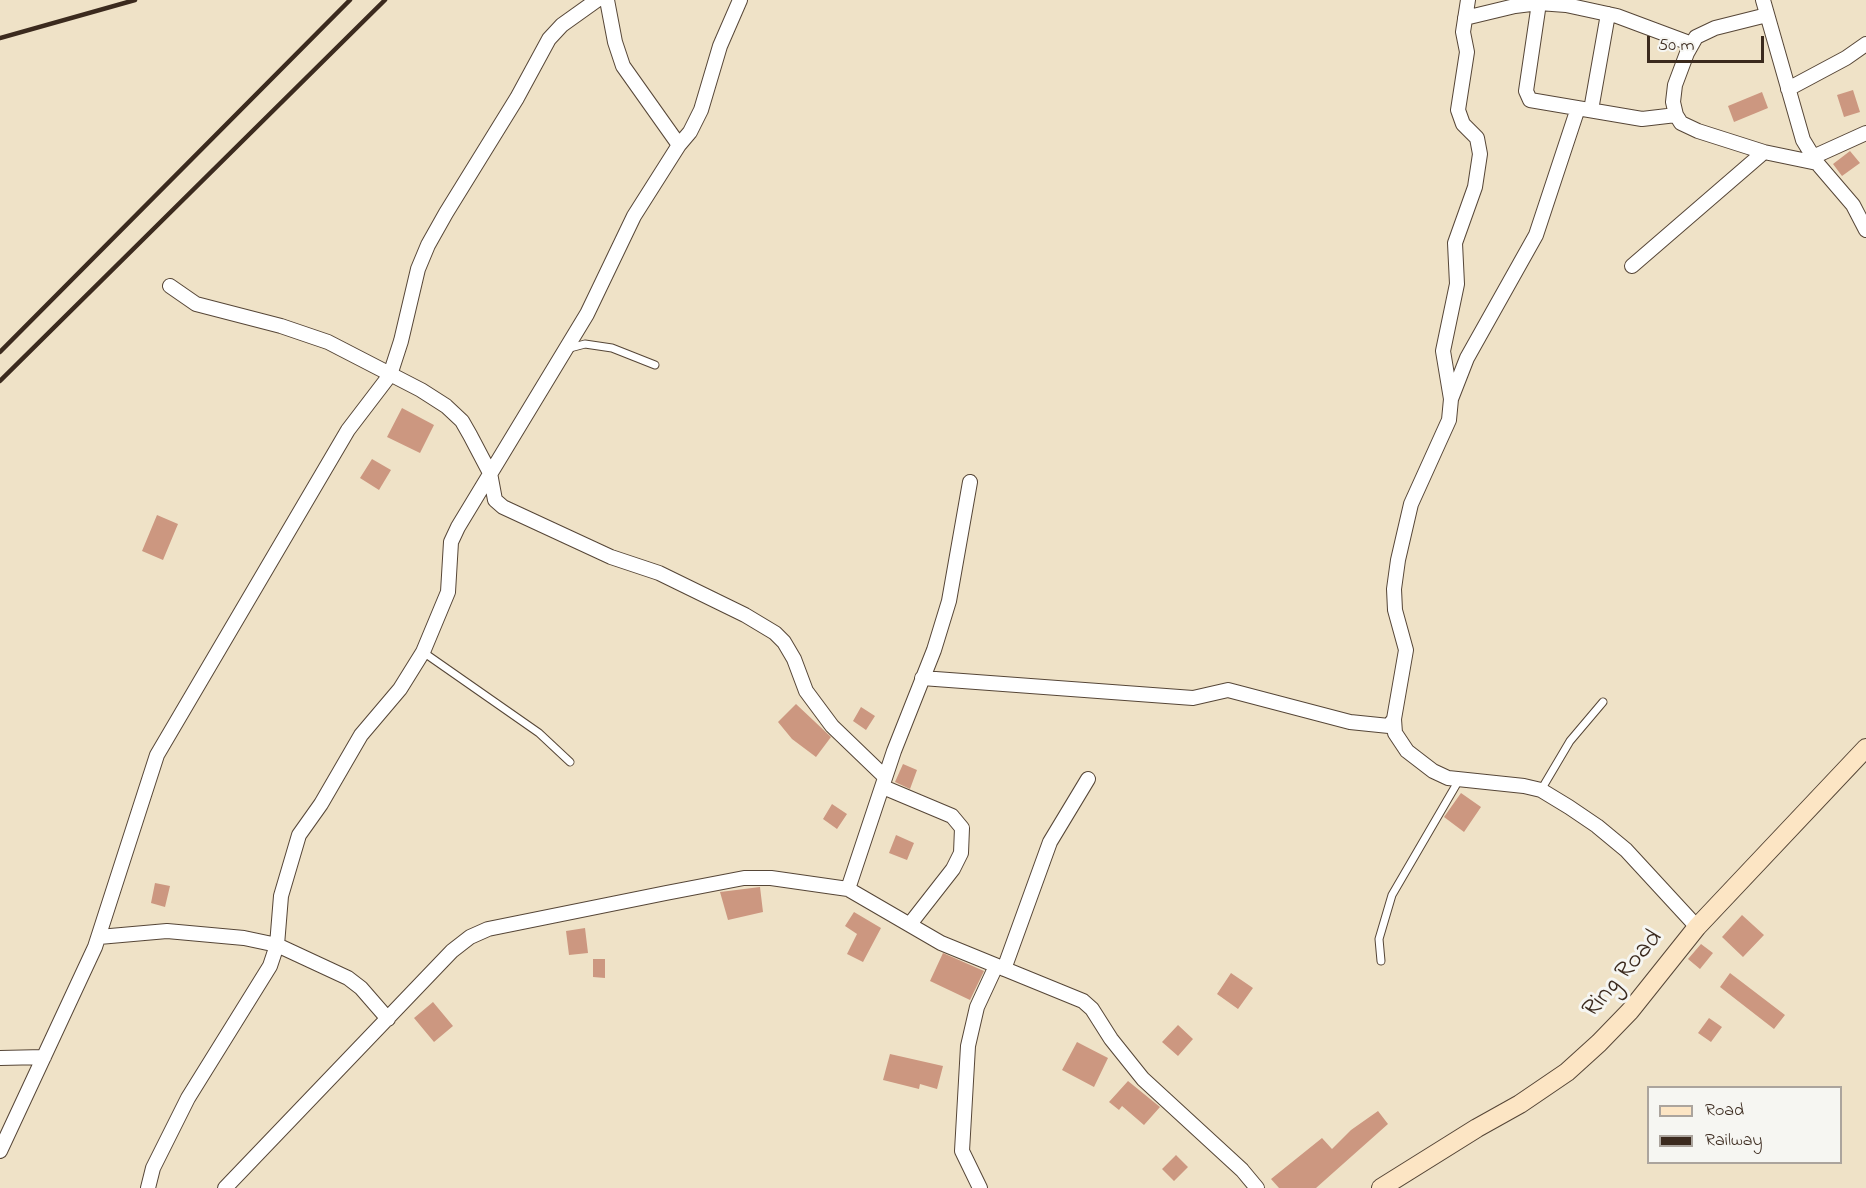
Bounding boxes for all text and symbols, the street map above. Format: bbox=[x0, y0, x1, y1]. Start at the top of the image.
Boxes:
scale bar bbox=[1650, 24, 1767, 62]
text: 50 m bbox=[1658, 33, 1695, 59]
street label: Ring Road bbox=[1577, 925, 1671, 1025]
legend bbox=[1647, 1086, 1842, 1164]
text: Road bbox=[1705, 1098, 1744, 1124]
text: Railway bbox=[1705, 1128, 1762, 1154]

